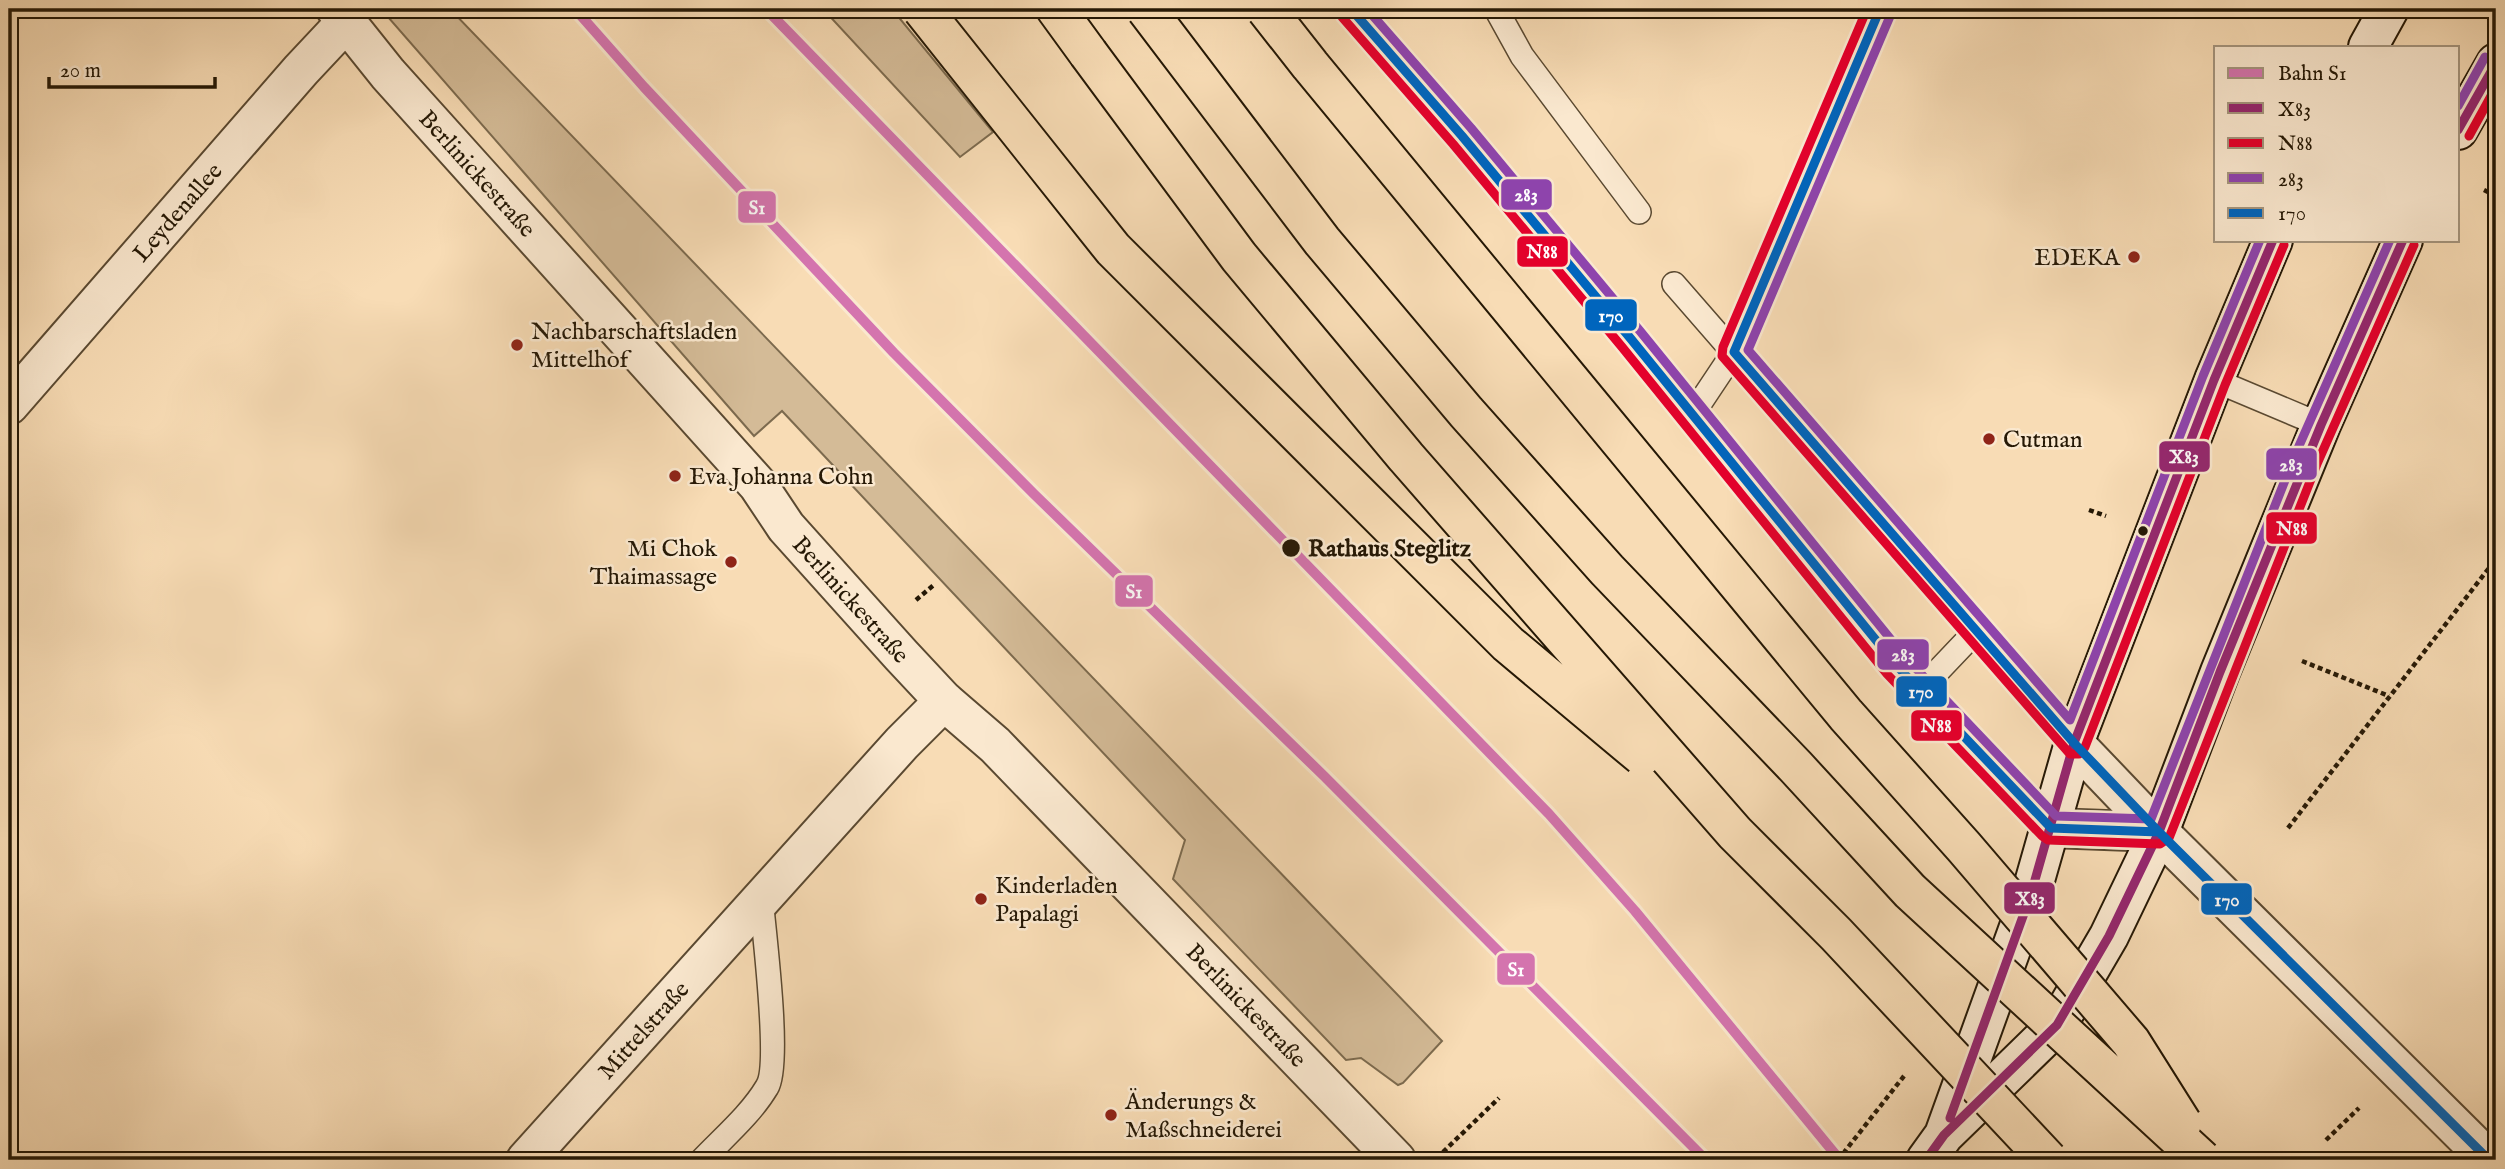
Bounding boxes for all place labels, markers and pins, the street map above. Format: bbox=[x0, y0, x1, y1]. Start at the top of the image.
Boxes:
place label: EDEKA bbox=[2034, 243, 2121, 274]
marker: EDEKA bbox=[2126, 249, 2142, 265]
place label: Nachbarschaftsladen Mittelhof bbox=[531, 317, 738, 376]
marker: Nachbarschaftsladen Mittelhof bbox=[509, 337, 525, 353]
place label: Cutman bbox=[2003, 425, 2083, 456]
marker: Cutman bbox=[1981, 431, 1997, 447]
place label: Eva Johanna Cohn bbox=[689, 462, 874, 493]
marker: Eva Johanna Cohn bbox=[667, 468, 683, 484]
unlabelled marker bbox=[2136, 524, 2150, 538]
place label: Mi Chok Thaimassage bbox=[590, 534, 717, 593]
place label: Rathaus Steglitz bbox=[1308, 534, 1471, 565]
marker: Rathaus Steglitz bbox=[1280, 537, 1302, 559]
marker: Mi Chok Thaimassage bbox=[723, 554, 739, 570]
place label: Kinderladen Papalagi bbox=[995, 871, 1118, 930]
marker: Kinderladen Papalagi bbox=[973, 891, 989, 907]
place label: Änderungs & Maßschneiderei bbox=[1124, 1087, 1282, 1146]
marker: Änderungs & Maßschneiderei bbox=[1103, 1107, 1119, 1123]

